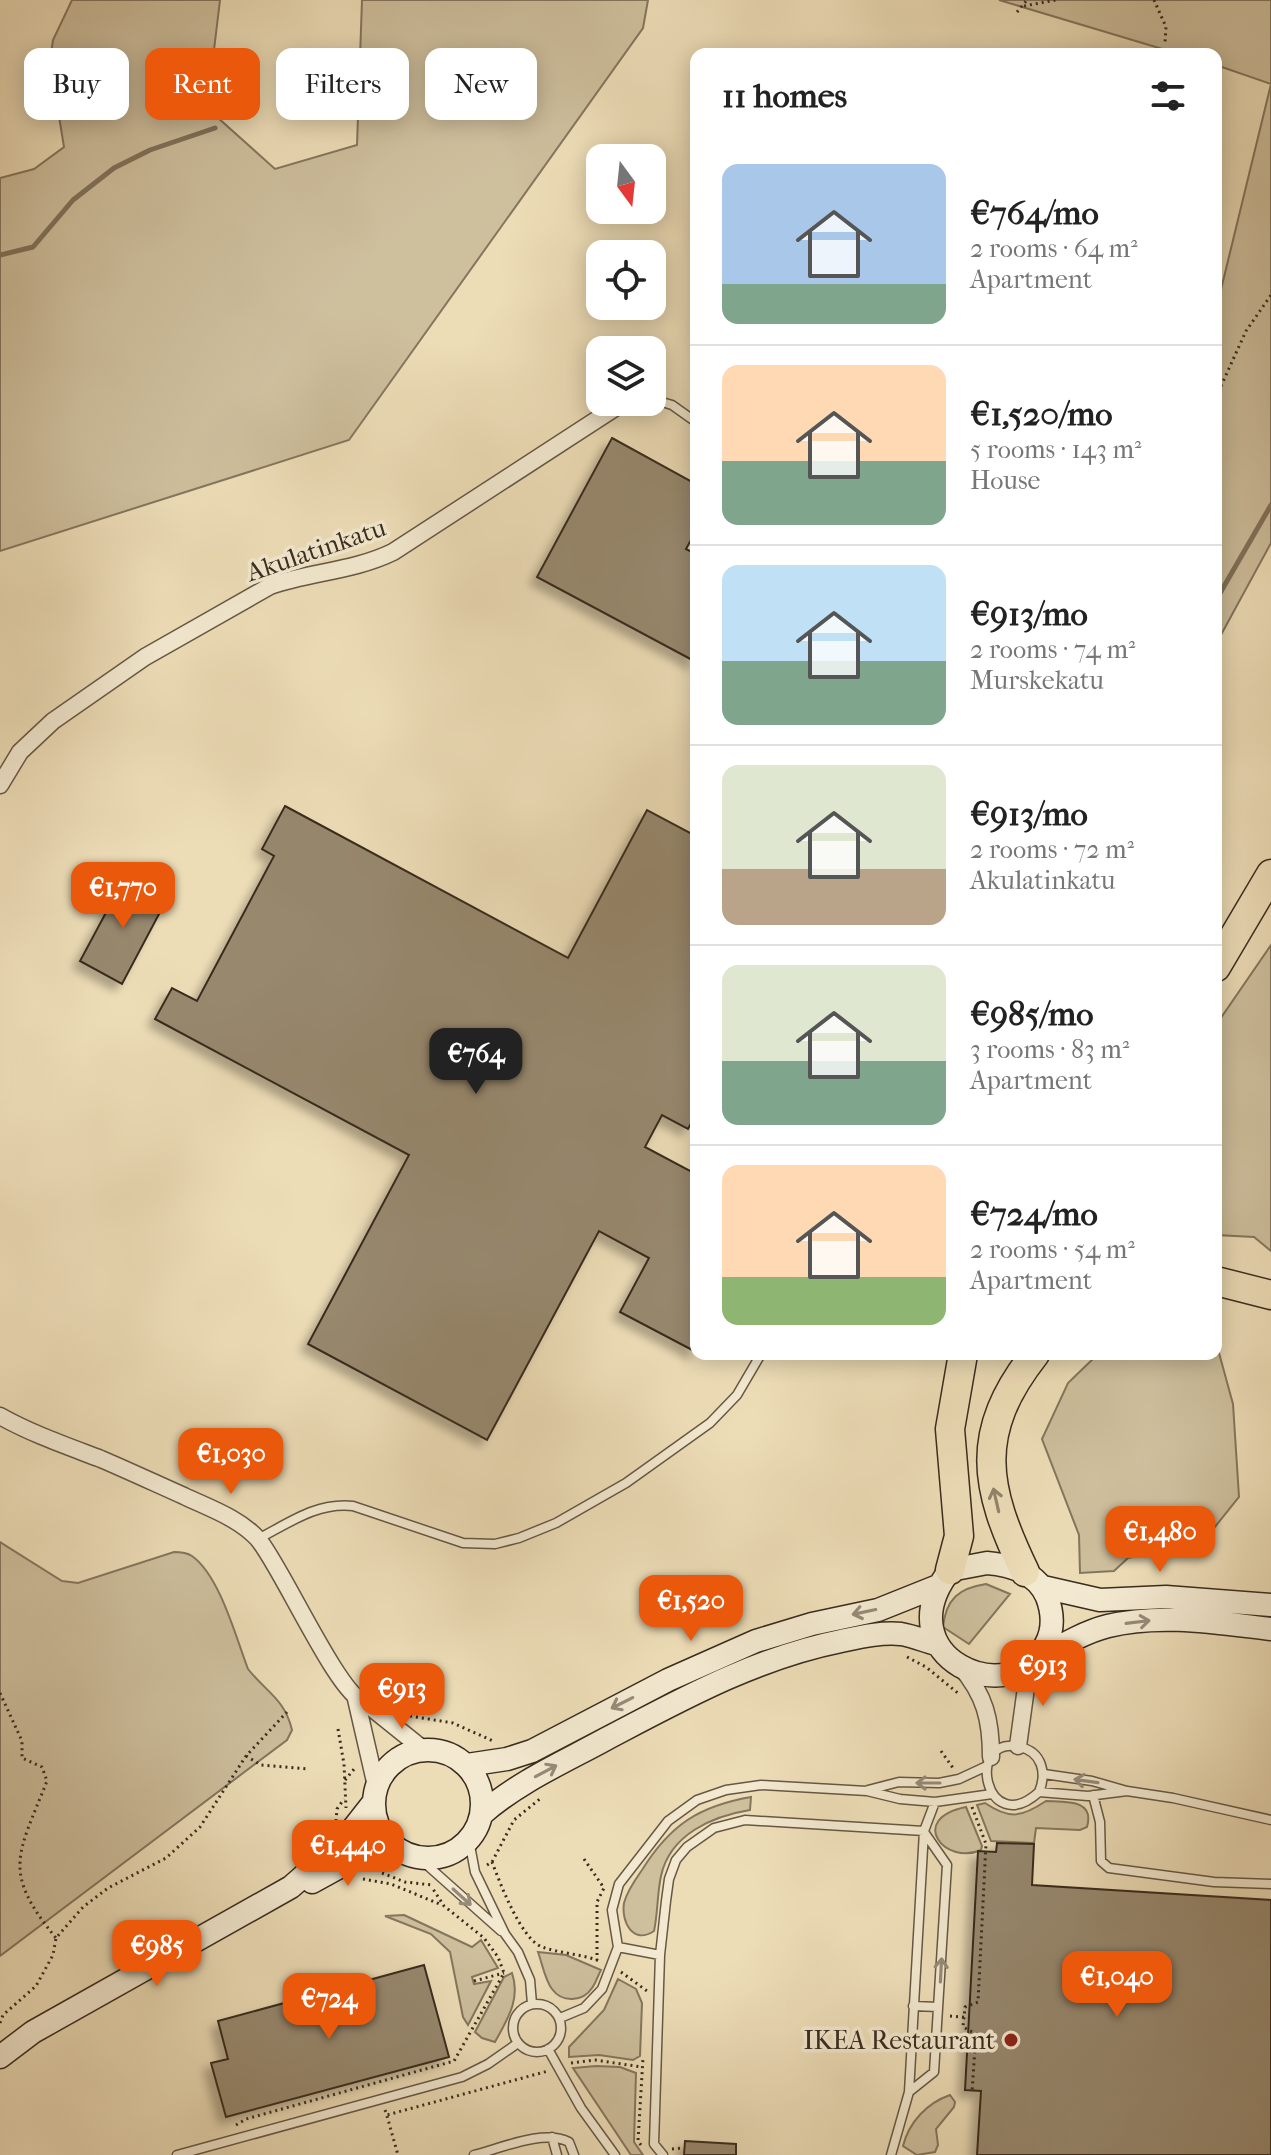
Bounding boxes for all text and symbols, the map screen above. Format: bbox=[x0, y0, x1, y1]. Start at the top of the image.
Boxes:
chip: Buy bbox=[24, 48, 129, 120]
chip: Rent bbox=[145, 48, 260, 120]
chip: Filters bbox=[276, 48, 409, 120]
chip: New bbox=[425, 48, 537, 120]
icon: filters bbox=[1146, 74, 1190, 118]
text: 11 homes bbox=[722, 76, 847, 116]
north arrow bbox=[586, 144, 666, 224]
map controls bbox=[586, 144, 666, 416]
text: €764/mo bbox=[970, 193, 1099, 233]
icon: home bbox=[786, 196, 882, 292]
text: 2 rooms · 64 m² bbox=[970, 233, 1138, 264]
button: locate bbox=[586, 240, 666, 320]
text: Apartment bbox=[970, 264, 1092, 295]
button: layers bbox=[586, 336, 666, 416]
text: €1,520/mo bbox=[970, 394, 1113, 434]
icon: home bbox=[786, 397, 882, 493]
text: 5 rooms · 143 m² bbox=[970, 434, 1141, 465]
text: House bbox=[970, 465, 1040, 496]
street label: Akulatinkatu bbox=[241, 512, 390, 589]
text: €913/mo bbox=[970, 594, 1088, 634]
icon: home bbox=[786, 597, 882, 693]
text: 2 rooms · 74 m² bbox=[970, 634, 1135, 665]
text: Murskekatu bbox=[970, 665, 1104, 696]
text: €913/mo bbox=[970, 794, 1088, 834]
icon: home bbox=[786, 797, 882, 893]
text: 2 rooms · 72 m² bbox=[970, 834, 1134, 865]
pin: €1,770 bbox=[58, 862, 188, 930]
text: Akulatinkatu bbox=[970, 865, 1116, 896]
text: €1,770 bbox=[89, 872, 157, 903]
text: €985/mo bbox=[970, 994, 1093, 1034]
icon: home bbox=[786, 997, 882, 1093]
pin: €764 bbox=[429, 1028, 523, 1096]
text: 3 rooms · 83 m² bbox=[970, 1034, 1129, 1065]
text: €764 bbox=[447, 1038, 505, 1069]
text: Apartment bbox=[970, 1065, 1092, 1096]
text: €724/mo bbox=[970, 1194, 1098, 1234]
icon: home bbox=[786, 1197, 882, 1293]
text: 2 rooms · 54 m² bbox=[970, 1234, 1135, 1265]
text: Apartment bbox=[970, 1265, 1092, 1296]
pin: €1,030 bbox=[166, 1428, 296, 1496]
text: €1,030 bbox=[196, 1438, 266, 1469]
one-way arrow bbox=[988, 1488, 1003, 1513]
pin: €1,480 bbox=[1095, 1506, 1225, 1574]
text: €1,480 bbox=[1123, 1516, 1197, 1547]
pin: €1,520 bbox=[626, 1575, 756, 1643]
text: €1,520 bbox=[657, 1585, 725, 1616]
one-way arrow bbox=[852, 1605, 878, 1620]
one-way arrow bbox=[1124, 1615, 1151, 1630]
pin: €913 bbox=[996, 1640, 1090, 1708]
text: €913 bbox=[1018, 1650, 1068, 1681]
pin: €913 bbox=[355, 1663, 449, 1731]
text: €913 bbox=[377, 1673, 427, 1704]
one-way arrow bbox=[611, 1696, 635, 1712]
one-way arrow bbox=[534, 1762, 558, 1778]
one-way arrow bbox=[1073, 1773, 1100, 1788]
one-way arrow bbox=[915, 1775, 942, 1791]
pin: €1,440 bbox=[283, 1820, 413, 1888]
text: €1,440 bbox=[310, 1830, 386, 1861]
one-way arrow bbox=[451, 1887, 471, 1905]
pin: €985 bbox=[110, 1920, 204, 1988]
text: €985 bbox=[130, 1930, 184, 1961]
pin: €1,040 bbox=[1052, 1951, 1182, 2019]
one-way arrow bbox=[933, 1957, 948, 1984]
text: €1,040 bbox=[1080, 1961, 1154, 1992]
pin: €724 bbox=[282, 1973, 376, 2041]
text: €724 bbox=[301, 1983, 357, 2014]
place label: IKEA Restaurant bbox=[803, 2025, 996, 2056]
marker: IKEA Restaurant bbox=[1002, 2031, 1020, 2049]

